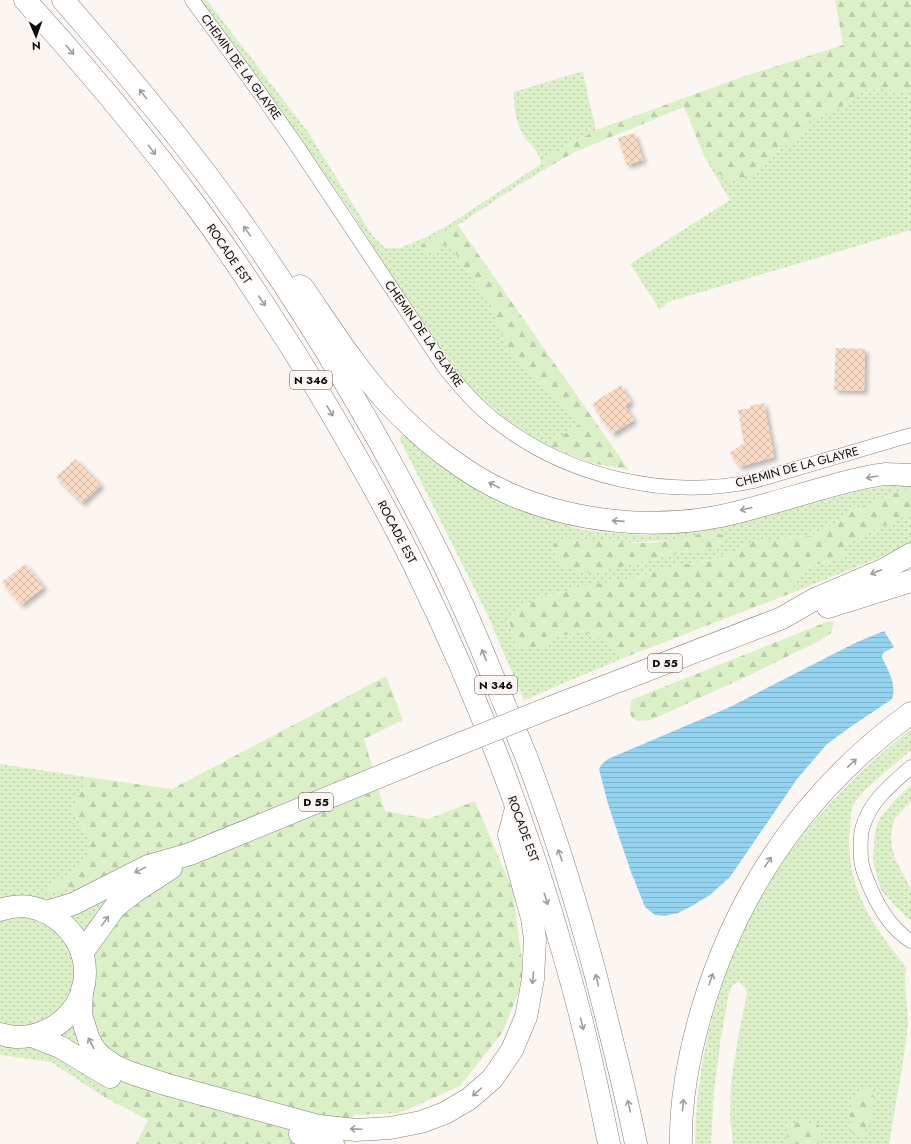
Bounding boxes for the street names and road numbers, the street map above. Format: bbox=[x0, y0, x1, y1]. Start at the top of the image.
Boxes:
street label: CHEMIN DE LA GLAYRE bbox=[196, 10, 286, 124]
street label: ROCADE EST bbox=[202, 220, 256, 288]
street label: CHEMIN DE LA GLAYRE bbox=[380, 277, 468, 391]
road number: N 346 bbox=[290, 371, 332, 389]
street label: CHEMIN DE LA GLAYRE bbox=[733, 442, 861, 492]
street label: ROCADE EST bbox=[373, 497, 421, 567]
road number: D 55 bbox=[648, 654, 682, 672]
road number: N 346 bbox=[475, 676, 517, 694]
road number: D 55 bbox=[299, 793, 333, 811]
street label: ROCADE EST bbox=[503, 793, 543, 865]

